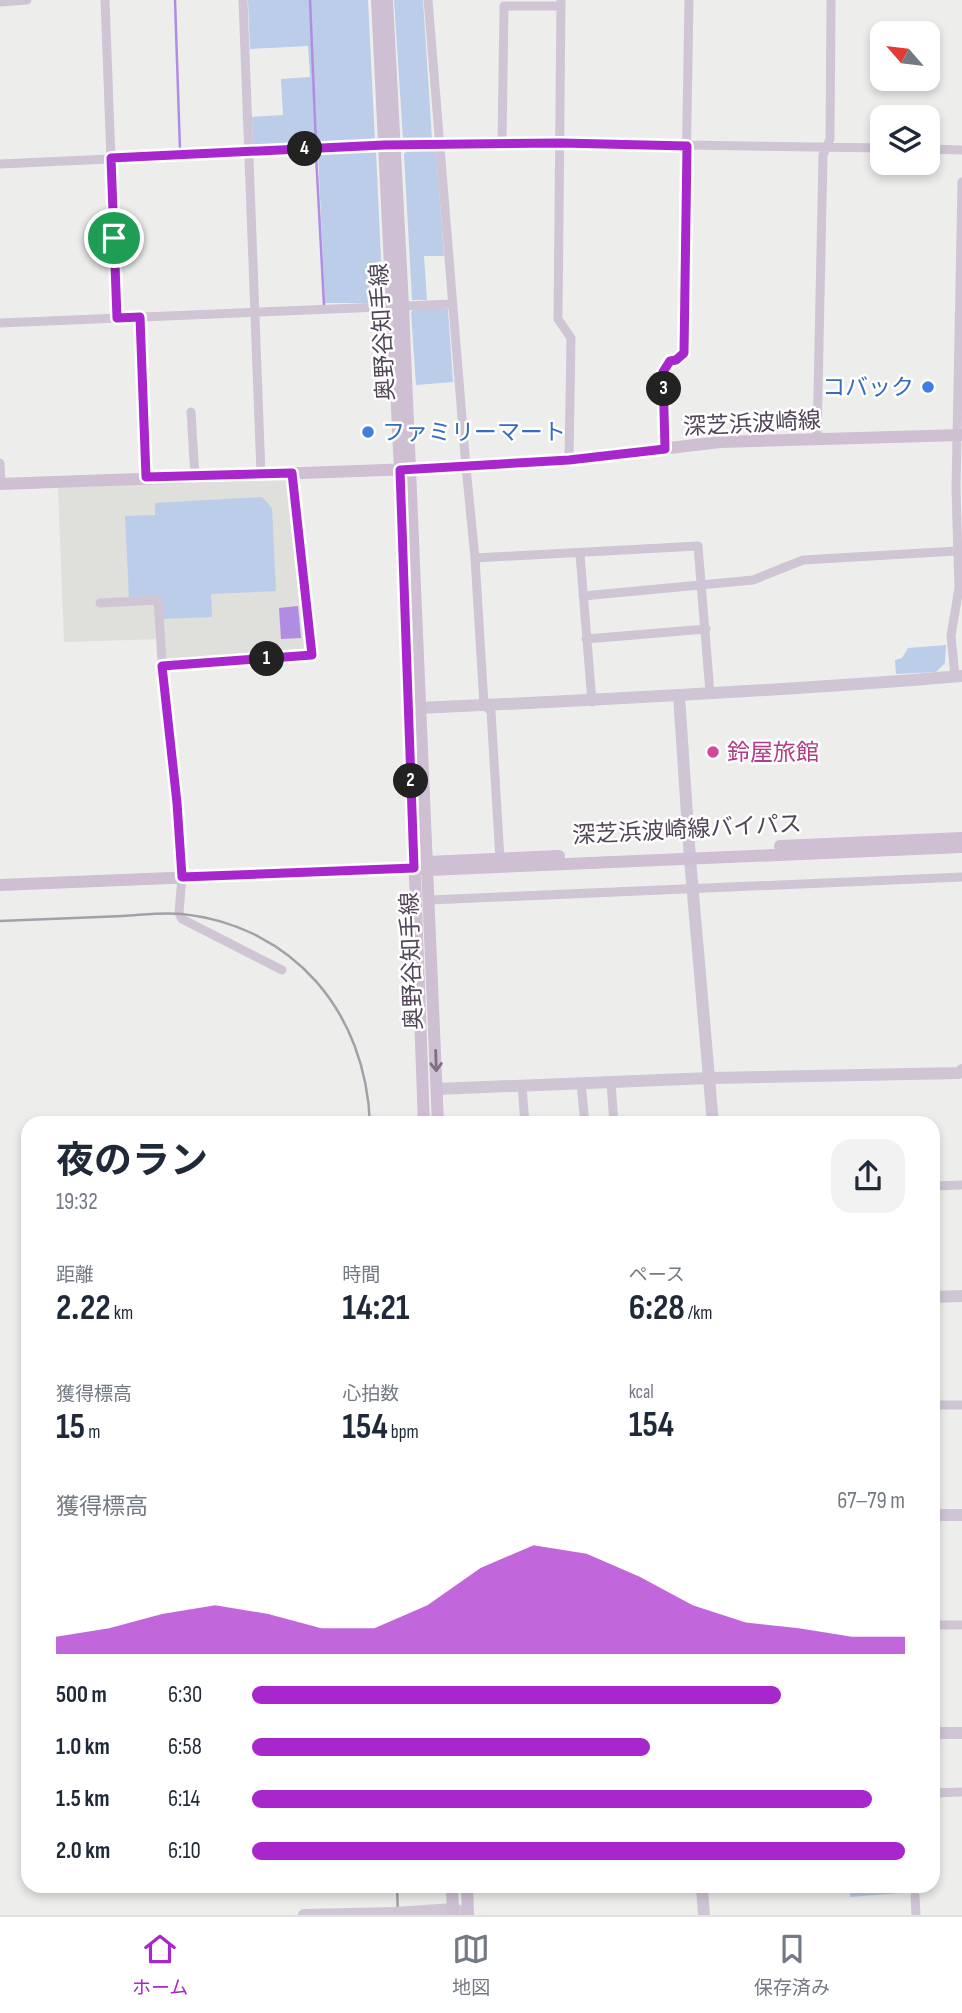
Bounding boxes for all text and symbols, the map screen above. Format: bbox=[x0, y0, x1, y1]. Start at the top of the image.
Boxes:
north arrow bbox=[870, 21, 940, 91]
map controls bbox=[870, 21, 940, 175]
button: layers bbox=[870, 105, 940, 175]
pin: 4 bbox=[288, 132, 322, 166]
text: 4 bbox=[300, 137, 309, 160]
pin bbox=[84, 208, 144, 268]
icon: arrive bbox=[95, 219, 133, 257]
street label: 奥野谷知手線 bbox=[365, 262, 401, 402]
pin: 3 bbox=[646, 372, 682, 406]
place label: コバック bbox=[822, 374, 914, 402]
text: 3 bbox=[659, 377, 668, 400]
marker: コバック bbox=[920, 379, 936, 395]
street label: 深芝浜波崎線 bbox=[682, 406, 822, 442]
place label: ファミリーマート bbox=[382, 419, 566, 447]
marker: ファミリーマート bbox=[360, 424, 376, 440]
pin: 1 bbox=[250, 642, 284, 676]
text: 1 bbox=[263, 647, 270, 670]
place label: 鈴屋旅館 bbox=[727, 739, 819, 767]
marker: 鈴屋旅館 bbox=[705, 744, 721, 760]
pin: 2 bbox=[394, 764, 428, 798]
text: 2 bbox=[406, 769, 415, 792]
street label: 深芝浜波崎線バイパス bbox=[572, 810, 802, 850]
street label: 奥野谷知手線 bbox=[396, 892, 428, 1030]
one-way arrow bbox=[429, 1049, 442, 1072]
text: 夜のラン bbox=[56, 1139, 208, 1184]
button: share bbox=[831, 1139, 905, 1213]
text: 19:32 bbox=[56, 1188, 98, 1216]
text: 距離 bbox=[56, 1264, 94, 1287]
text: 時間 bbox=[342, 1264, 380, 1287]
text: ペース bbox=[629, 1264, 685, 1287]
text: 2.22 bbox=[56, 1287, 111, 1330]
text: 14:21 bbox=[342, 1287, 410, 1330]
text: 6:28 bbox=[629, 1287, 685, 1330]
text: km bbox=[111, 1302, 133, 1325]
text: /km bbox=[685, 1302, 713, 1325]
text: kcal bbox=[629, 1381, 654, 1404]
text: 獲得標高 bbox=[56, 1383, 132, 1406]
text: 心拍数 bbox=[342, 1383, 399, 1406]
text: 154 bbox=[629, 1404, 674, 1447]
text: 15 bbox=[56, 1406, 85, 1449]
text: 154 bbox=[342, 1406, 388, 1449]
text: m bbox=[85, 1421, 100, 1444]
text: bpm bbox=[388, 1421, 419, 1444]
text: 67–79 m bbox=[837, 1487, 905, 1515]
text: 獲得標高 bbox=[56, 1493, 148, 1521]
text: 500 m bbox=[56, 1681, 107, 1709]
text: 6:30 bbox=[168, 1681, 202, 1709]
text: 1.0 km bbox=[56, 1733, 110, 1761]
text: 6:58 bbox=[168, 1733, 202, 1761]
text: 1.5 km bbox=[56, 1785, 109, 1813]
text: 6:14 bbox=[168, 1785, 200, 1813]
text: 2.0 km bbox=[56, 1837, 110, 1865]
text: 6:10 bbox=[168, 1837, 201, 1865]
tab: ホーム bbox=[132, 1930, 188, 2000]
tab: 地図 bbox=[452, 1930, 490, 2000]
tab: 保存済み bbox=[754, 1930, 830, 2000]

